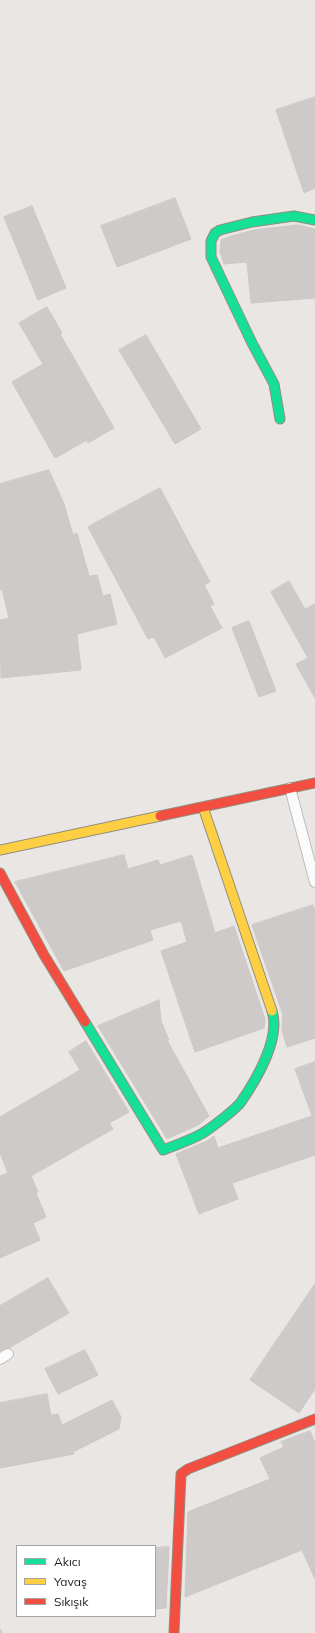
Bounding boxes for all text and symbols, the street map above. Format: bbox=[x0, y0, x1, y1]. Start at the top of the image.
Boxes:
legend bbox=[16, 1545, 156, 1617]
text: Akıcı bbox=[54, 1554, 81, 1569]
text: Yavaş bbox=[54, 1574, 87, 1589]
text: Sıkışık bbox=[54, 1594, 88, 1609]

